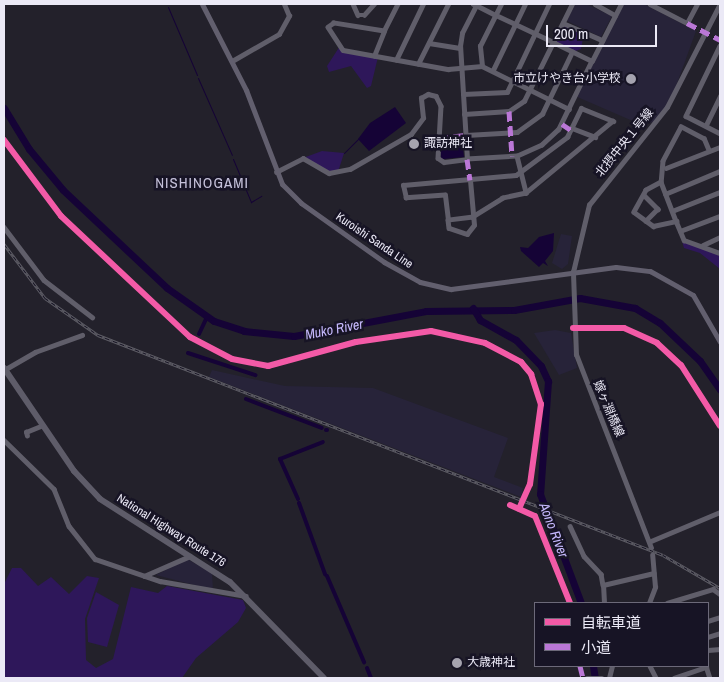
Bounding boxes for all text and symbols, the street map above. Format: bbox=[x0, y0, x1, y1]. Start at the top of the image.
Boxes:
scale bar bbox=[549, 15, 660, 47]
text: 200 m bbox=[554, 23, 588, 44]
place label: 市立けやき台小学校 bbox=[513, 72, 621, 86]
marker: 市立けやき台小学校 bbox=[625, 73, 637, 85]
street label: 北摂中央１号線 bbox=[593, 106, 657, 180]
place label: 諏訪神社 bbox=[424, 137, 472, 151]
marker: 諏訪神社 bbox=[408, 138, 420, 150]
district label: NISHINOGAMI bbox=[154, 174, 250, 192]
street label: Kuroishi Sanda Line bbox=[333, 210, 415, 272]
water label: Muko River bbox=[304, 315, 364, 343]
street label: 嫁ヶ淵橋線 bbox=[590, 379, 626, 439]
street label: National Highway Route 176 bbox=[114, 492, 228, 570]
water label: Aono River bbox=[536, 500, 572, 560]
legend bbox=[534, 602, 709, 667]
text: 自転車道 bbox=[581, 612, 641, 633]
text: 小道 bbox=[581, 637, 611, 658]
place label: 大歳神社 bbox=[467, 656, 515, 670]
marker: 大歳神社 bbox=[451, 657, 463, 669]

